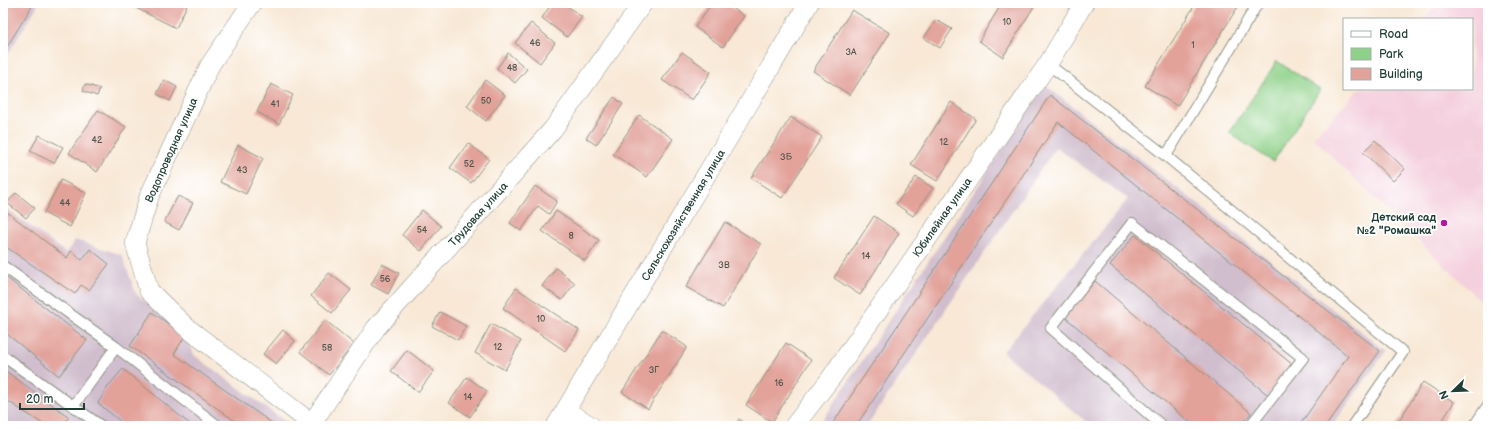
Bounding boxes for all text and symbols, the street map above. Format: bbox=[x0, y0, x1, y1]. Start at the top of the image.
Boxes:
house number: 10 bbox=[1003, 17, 1011, 28]
legend bbox=[1343, 18, 1473, 90]
text: Road bbox=[1379, 27, 1408, 42]
house number: 46 bbox=[530, 38, 541, 49]
house number: 1 bbox=[1191, 40, 1195, 51]
house number: 3А bbox=[846, 47, 857, 58]
text: Park bbox=[1379, 47, 1403, 62]
house number: 48 bbox=[507, 63, 517, 74]
text: Building bbox=[1379, 67, 1423, 82]
street label: Водопроводная улица bbox=[142, 95, 201, 205]
house number: 50 bbox=[481, 96, 491, 107]
house number: 41 bbox=[271, 99, 279, 110]
house number: 42 bbox=[92, 135, 103, 146]
house number: 12 bbox=[940, 137, 949, 148]
street label: Сельскохозяйственная улица bbox=[639, 147, 728, 283]
house number: 3Б bbox=[780, 152, 793, 163]
house number: 52 bbox=[464, 159, 475, 170]
house number: 43 bbox=[236, 165, 248, 176]
street label: Юбилейная улица bbox=[910, 175, 975, 259]
street label: Трудовая улица bbox=[446, 179, 511, 249]
house number: 44 bbox=[60, 198, 71, 209]
place label: Детский сад №2 "Ромашка" bbox=[1357, 211, 1436, 237]
marker: Детский сад №2 "Ромашка" bbox=[1439, 218, 1449, 228]
house number: 54 bbox=[417, 225, 428, 236]
house number: 8 bbox=[568, 231, 574, 242]
house number: 14 bbox=[862, 251, 871, 262]
house number: 3В bbox=[718, 260, 730, 271]
house number: 56 bbox=[380, 274, 391, 285]
house number: 10 bbox=[537, 314, 545, 325]
house number: 12 bbox=[494, 342, 503, 353]
house number: 58 bbox=[322, 343, 332, 354]
house number: 3Г bbox=[649, 365, 659, 376]
north arrow bbox=[1433, 371, 1473, 411]
house number: 16 bbox=[775, 378, 784, 389]
scale bar bbox=[20, 385, 84, 411]
text: N bbox=[1437, 388, 1452, 401]
text: 20 m bbox=[26, 392, 53, 407]
house number: 14 bbox=[464, 392, 473, 403]

